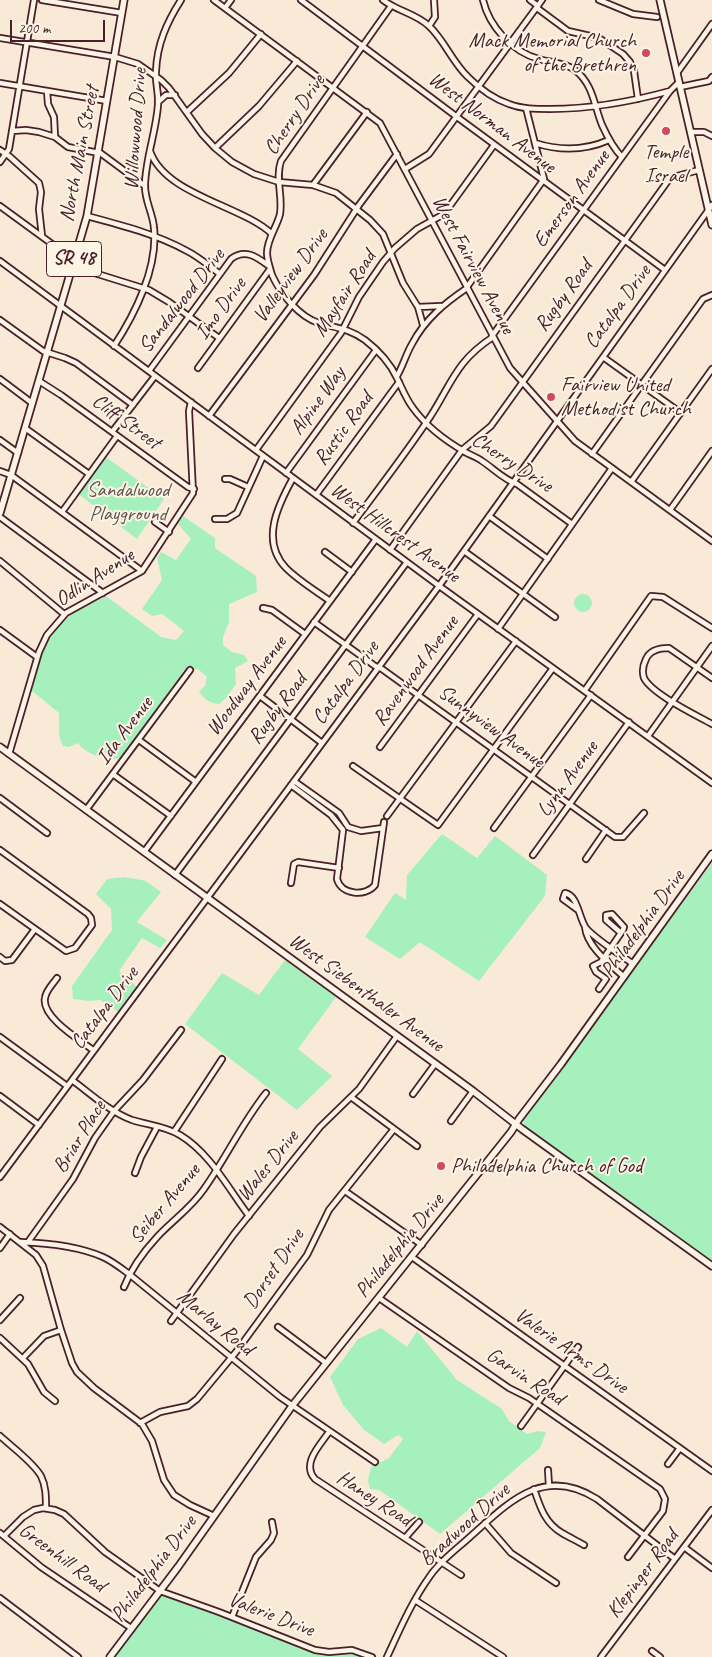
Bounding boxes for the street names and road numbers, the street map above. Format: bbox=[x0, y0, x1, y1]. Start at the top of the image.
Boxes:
street label: Willowwood Drive bbox=[119, 67, 153, 191]
street label: West Norman Avenue bbox=[423, 67, 561, 179]
street label: Cherry Drive bbox=[259, 70, 331, 160]
street label: North Main Street bbox=[55, 84, 105, 224]
street label: Emerson Avenue bbox=[528, 145, 616, 253]
street label: West Fairview Avenue bbox=[426, 192, 520, 338]
street label: Valleyview Drive bbox=[248, 224, 334, 328]
road number: SR 48 bbox=[46, 242, 102, 276]
street label: Sandalwood Drive bbox=[133, 244, 231, 358]
street label: Mayfair Road bbox=[308, 246, 382, 342]
street label: Rugby Road bbox=[530, 255, 598, 337]
street label: Catalpa Drive bbox=[579, 260, 657, 354]
street label: Imo Drive bbox=[190, 273, 252, 345]
street label: Alpine Way bbox=[285, 362, 351, 440]
street label: Rustic Road bbox=[309, 387, 379, 471]
street label: Cliff Street bbox=[87, 389, 165, 455]
street label: Cherry Drive bbox=[467, 427, 557, 499]
street label: West Hillcrest Avenue bbox=[325, 478, 465, 588]
street label: Odlin Avenue bbox=[51, 543, 139, 613]
street label: Ravenwood Avenue bbox=[368, 611, 464, 731]
street label: Woodway Avenue bbox=[201, 631, 293, 741]
street label: Catalpa Drive bbox=[307, 636, 385, 730]
street label: Rugby Road bbox=[243, 669, 313, 749]
street label: Sunnyview Avenue bbox=[433, 680, 549, 774]
street label: Ida Avenue bbox=[91, 692, 159, 770]
street label: Lynn Avenue bbox=[532, 736, 604, 822]
street label: Philadelphia Drive bbox=[596, 865, 690, 983]
street label: West Siebenthaler Avenue bbox=[284, 928, 448, 1058]
street label: Catalpa Drive bbox=[66, 962, 144, 1054]
street label: Briar Place bbox=[48, 1096, 112, 1178]
street label: Wales Drive bbox=[232, 1125, 304, 1207]
street label: Seiber Avenue bbox=[124, 1159, 206, 1249]
street label: Philadelphia Drive bbox=[350, 1189, 450, 1303]
street label: Dorset Drive bbox=[238, 1224, 310, 1314]
street label: Marlay Road bbox=[172, 1285, 258, 1361]
street label: Valerie Arms Drive bbox=[509, 1303, 633, 1399]
street label: Garvin Road bbox=[481, 1343, 569, 1411]
street label: Haney Road bbox=[332, 1465, 416, 1533]
street label: Bradwood Drive bbox=[415, 1478, 515, 1572]
street label: Philadelphia Drive bbox=[106, 1511, 202, 1627]
street label: Greenhill Road bbox=[13, 1518, 111, 1598]
street label: Klepinger Road bbox=[602, 1525, 684, 1623]
street label: Valerie Drive bbox=[225, 1587, 317, 1643]

